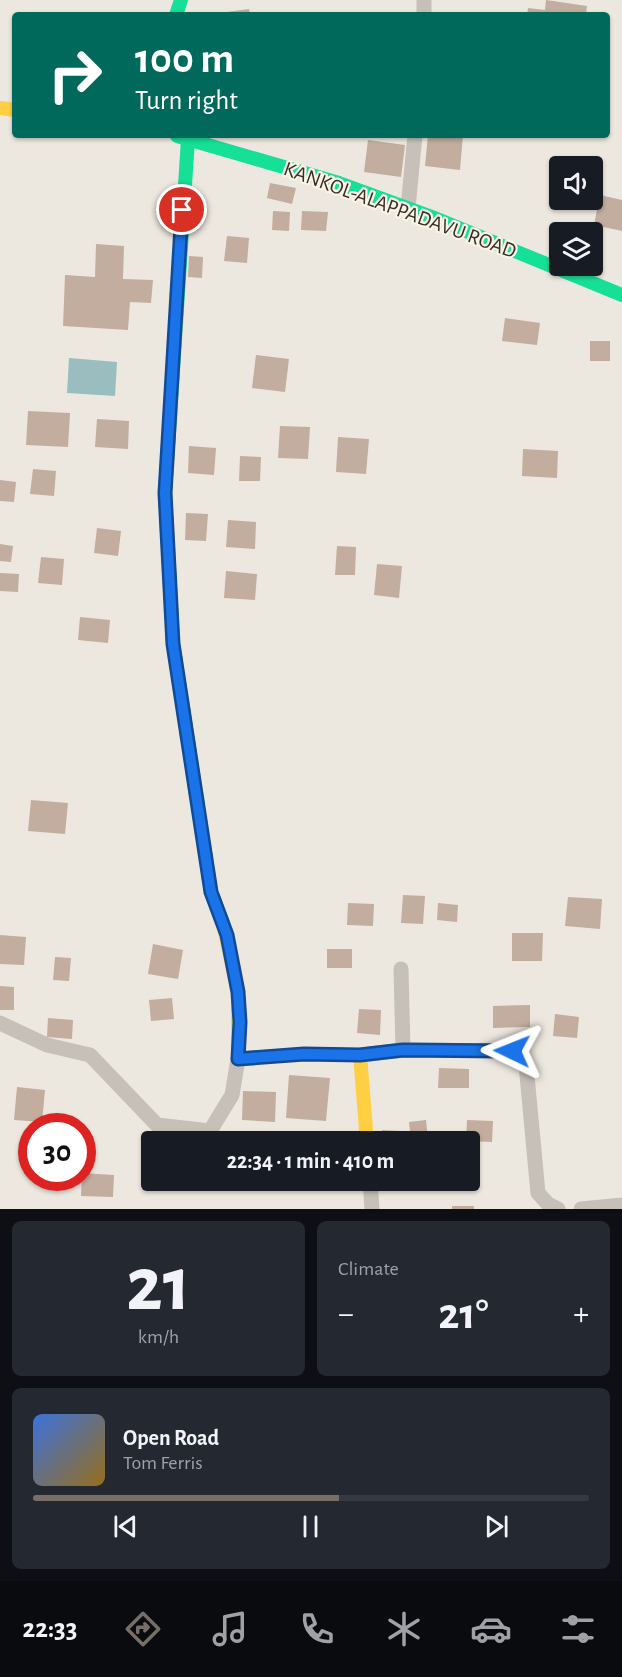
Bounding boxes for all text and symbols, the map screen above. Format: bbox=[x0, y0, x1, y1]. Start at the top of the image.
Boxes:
icon: right bbox=[36, 36, 114, 114]
text: 100 m bbox=[135, 38, 234, 80]
text: Turn right bbox=[135, 87, 238, 114]
map controls bbox=[549, 156, 603, 276]
button: sound bbox=[549, 156, 603, 210]
street label: KANKOL-ALAPPADAVU ROAD bbox=[281, 158, 519, 262]
pin bbox=[156, 184, 207, 235]
icon: arrive bbox=[165, 193, 198, 226]
button: layers bbox=[549, 222, 603, 276]
position arrow bbox=[480, 1019, 544, 1083]
speed limit sign: 30 bbox=[18, 1113, 96, 1191]
text: 22:34 · 1 min · 410 m bbox=[227, 1150, 394, 1172]
text: 21 bbox=[126, 1247, 191, 1325]
text: Climate bbox=[338, 1259, 399, 1279]
text: 21° bbox=[438, 1292, 489, 1337]
text: − bbox=[338, 1298, 354, 1331]
text: + bbox=[573, 1298, 589, 1331]
text: km/h bbox=[138, 1327, 179, 1347]
text: Open Road bbox=[123, 1427, 219, 1449]
text: Tom Ferris bbox=[123, 1453, 203, 1473]
icon: previous bbox=[109, 1510, 142, 1543]
icon: pause bbox=[294, 1510, 327, 1543]
icon: next bbox=[480, 1510, 513, 1543]
icon: directions bbox=[122, 1608, 164, 1650]
icon: music bbox=[209, 1608, 251, 1650]
icon: phone bbox=[296, 1608, 338, 1650]
icon: climate bbox=[383, 1608, 425, 1650]
icon: car bbox=[470, 1608, 512, 1650]
icon: filters bbox=[557, 1608, 599, 1650]
text: 22:33 bbox=[23, 1615, 77, 1642]

